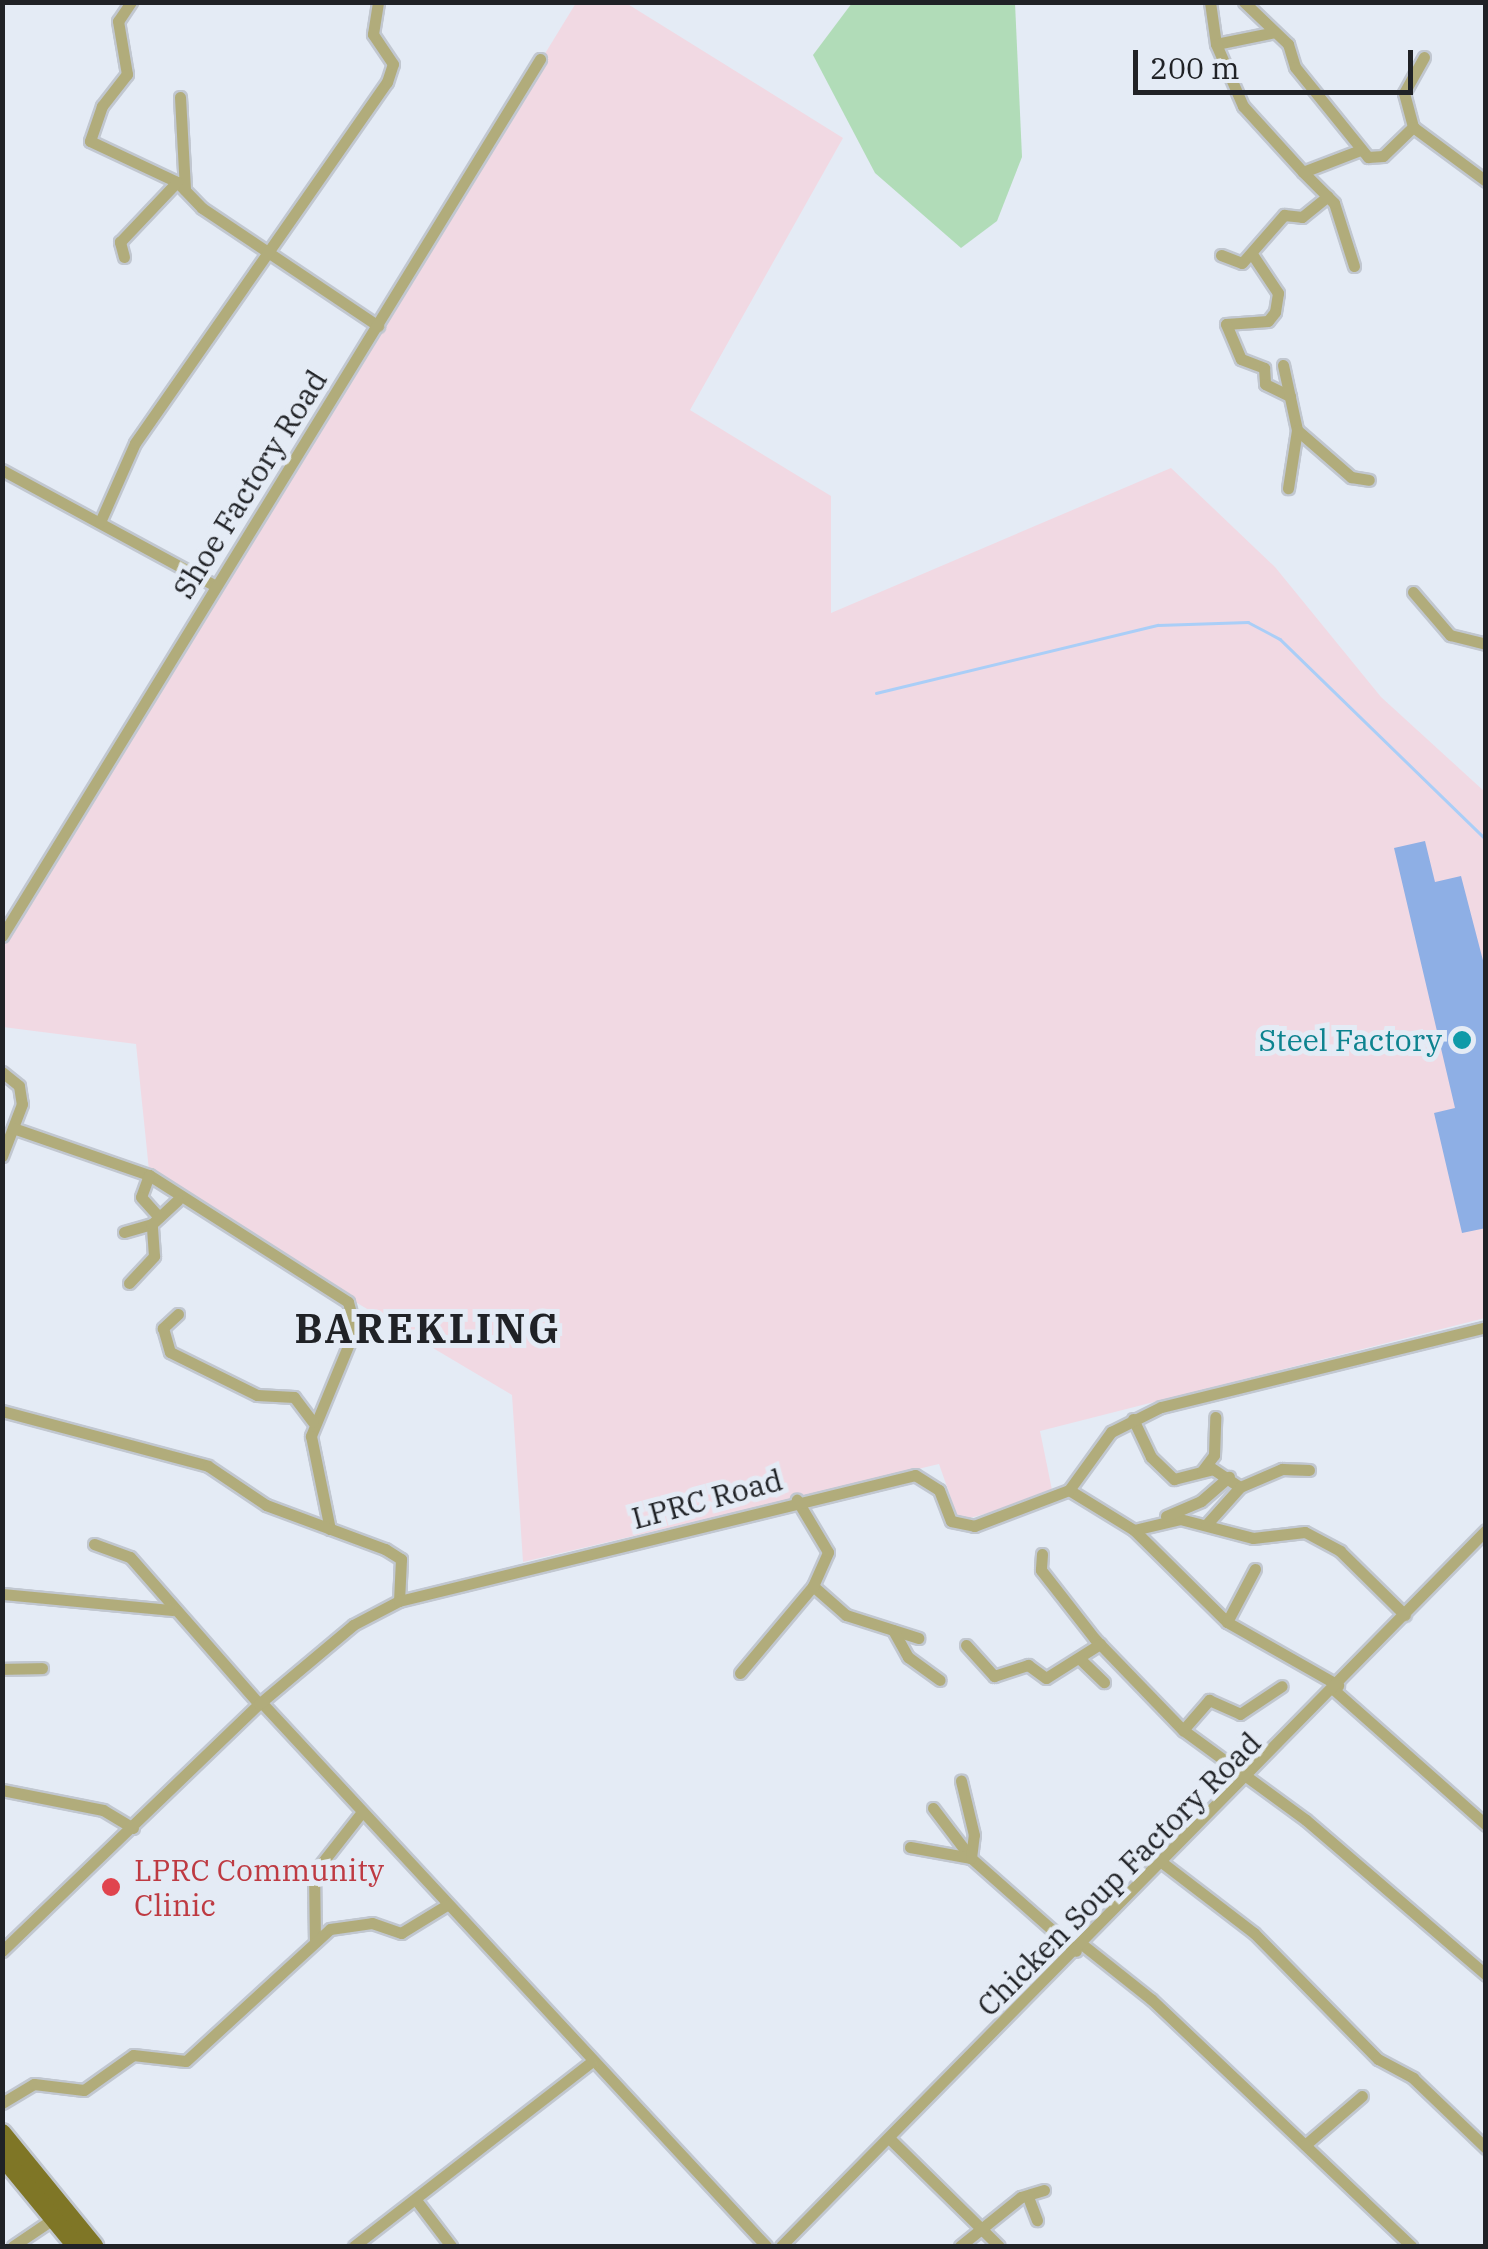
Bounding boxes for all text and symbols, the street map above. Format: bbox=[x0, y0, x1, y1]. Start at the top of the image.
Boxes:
scale bar bbox=[1138, 30, 1418, 92]
text: 200 m bbox=[1150, 48, 1240, 87]
street label: Shoe Factory Road bbox=[165, 363, 335, 605]
place label: Steel Factory bbox=[1258, 1022, 1442, 1058]
marker: Steel Factory bbox=[1451, 1029, 1473, 1051]
district label: BAREKLING bbox=[294, 1304, 562, 1352]
street label: LPRC Road bbox=[628, 1462, 786, 1536]
street label: Chicken Soup Factory Road bbox=[970, 1725, 1268, 2023]
place label: LPRC Community Clinic bbox=[134, 1852, 384, 1922]
marker: LPRC Community Clinic bbox=[98, 1874, 124, 1900]

